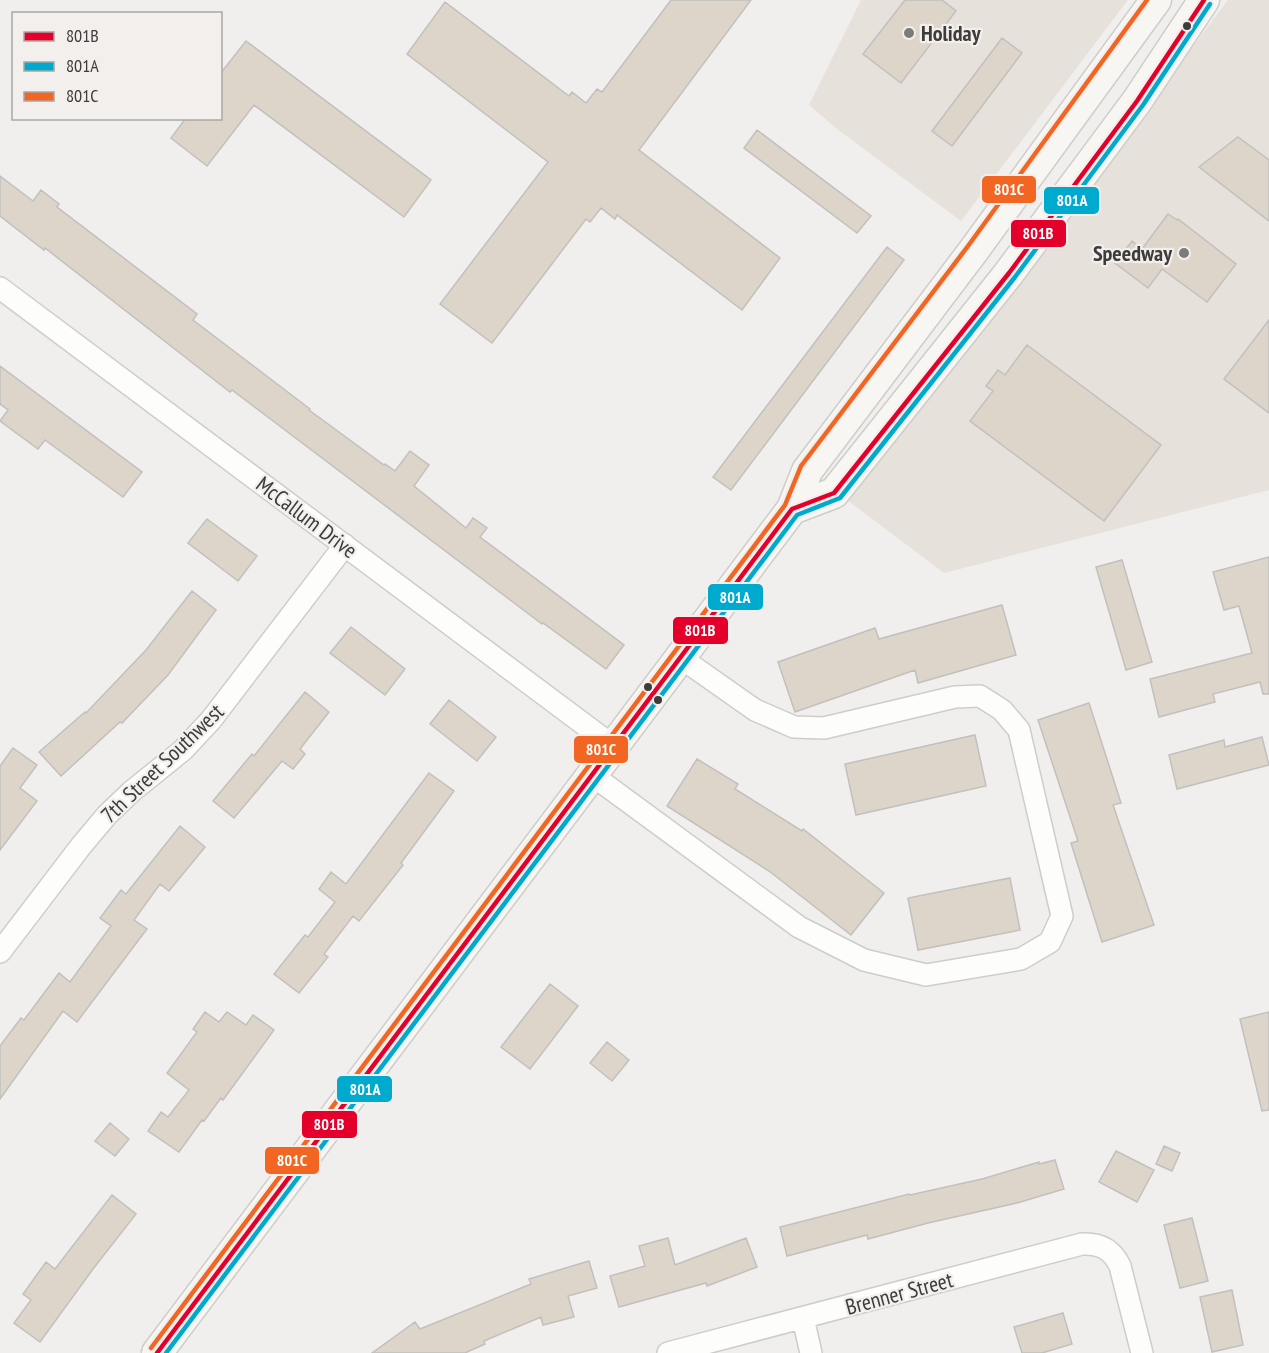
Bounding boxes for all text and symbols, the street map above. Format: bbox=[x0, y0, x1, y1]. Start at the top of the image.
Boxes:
legend bbox=[12, 12, 222, 120]
place label: Holiday bbox=[921, 19, 982, 47]
unlabelled marker bbox=[1181, 20, 1193, 32]
text: 801B bbox=[66, 24, 99, 47]
marker: Holiday bbox=[902, 26, 916, 40]
text: 801A bbox=[66, 54, 99, 77]
text: 801C bbox=[66, 84, 99, 107]
line badge: 801C bbox=[981, 175, 1037, 204]
text: 801C bbox=[994, 179, 1025, 199]
line badge: 801A bbox=[1043, 186, 1100, 215]
text: 801A bbox=[1057, 190, 1088, 210]
line badge: 801B bbox=[1010, 219, 1067, 248]
text: 801B bbox=[1023, 223, 1054, 243]
place label: Speedway bbox=[1093, 239, 1173, 267]
marker: Speedway bbox=[1177, 246, 1191, 260]
street label: McCallum Drive bbox=[251, 470, 363, 564]
line badge: 801A bbox=[707, 583, 764, 611]
text: 801A bbox=[720, 587, 751, 607]
line badge: 801B bbox=[672, 616, 729, 645]
text: 801B bbox=[685, 620, 716, 640]
unlabelled marker bbox=[642, 681, 654, 693]
unlabelled marker bbox=[652, 694, 664, 706]
street label: 7th Street Southwest bbox=[95, 697, 229, 829]
line badge: 801C bbox=[573, 735, 629, 764]
text: 801C bbox=[586, 739, 617, 759]
line badge: 801A bbox=[336, 1075, 393, 1103]
text: 801A bbox=[350, 1079, 381, 1099]
line badge: 801B bbox=[301, 1110, 358, 1139]
text: 801B bbox=[314, 1114, 345, 1134]
line badge: 801C bbox=[264, 1146, 320, 1175]
text: 801C bbox=[277, 1150, 308, 1170]
street label: Brenner Street bbox=[842, 1265, 956, 1321]

